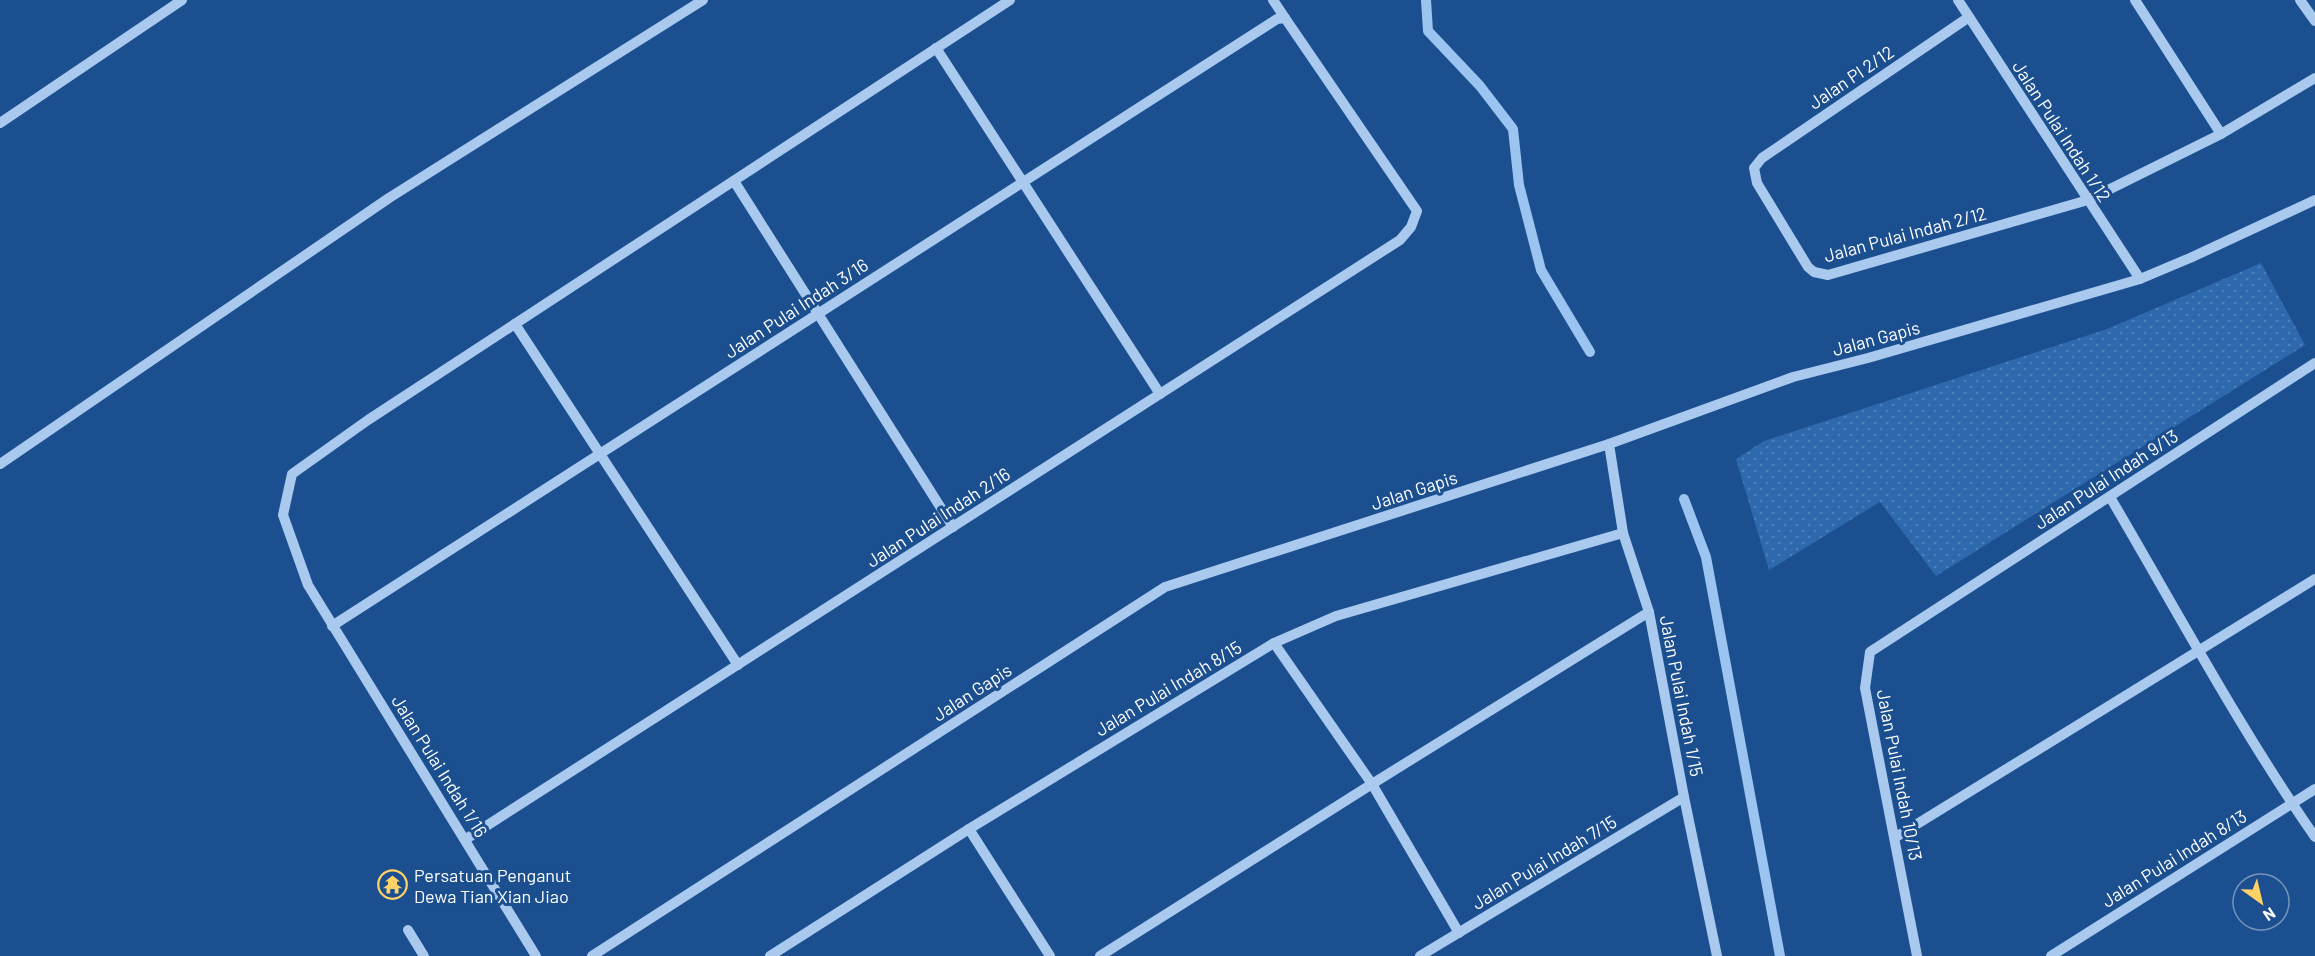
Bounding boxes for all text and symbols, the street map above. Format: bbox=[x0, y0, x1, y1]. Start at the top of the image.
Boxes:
street label: Jalan PI 2/12 bbox=[1804, 40, 1898, 114]
street label: Jalan Pulai Indah 1/12 bbox=[2008, 56, 2116, 206]
street label: Jalan Pulai Indah 2/12 bbox=[1821, 202, 1989, 266]
street label: Jalan Pulai Indah 3/16 bbox=[720, 253, 872, 363]
street label: Jalan Gapis bbox=[1830, 316, 1922, 360]
street label: Jalan Pulai Indah 9/13 bbox=[2030, 424, 2182, 534]
street label: Jalan Pulai Indah 2/16 bbox=[862, 462, 1014, 572]
street label: Jalan Gapis bbox=[1368, 466, 1460, 514]
street label: Jalan Pulai Indah 1/15 bbox=[1656, 614, 1708, 778]
street label: Jalan Pulai Indah 8/15 bbox=[1091, 636, 1245, 740]
street label: Jalan Gapis bbox=[928, 658, 1016, 726]
street label: Jalan Pulai Indah 10/13 bbox=[1873, 688, 1927, 862]
street label: Jalan Pulai Indah 1/16 bbox=[387, 691, 493, 841]
street label: Jalan Pulai Indah 8/13 bbox=[2097, 804, 2251, 912]
street label: Jalan Pulai Indah 7/15 bbox=[1468, 810, 1620, 914]
place label: Persatuan Penganut Dewa Tian Xian Jiao bbox=[414, 864, 571, 907]
temple icon: Persatuan Penganut Dewa Tian Xian Jiao bbox=[377, 869, 409, 901]
north arrow bbox=[2231, 872, 2291, 932]
text: N bbox=[2260, 904, 2279, 926]

